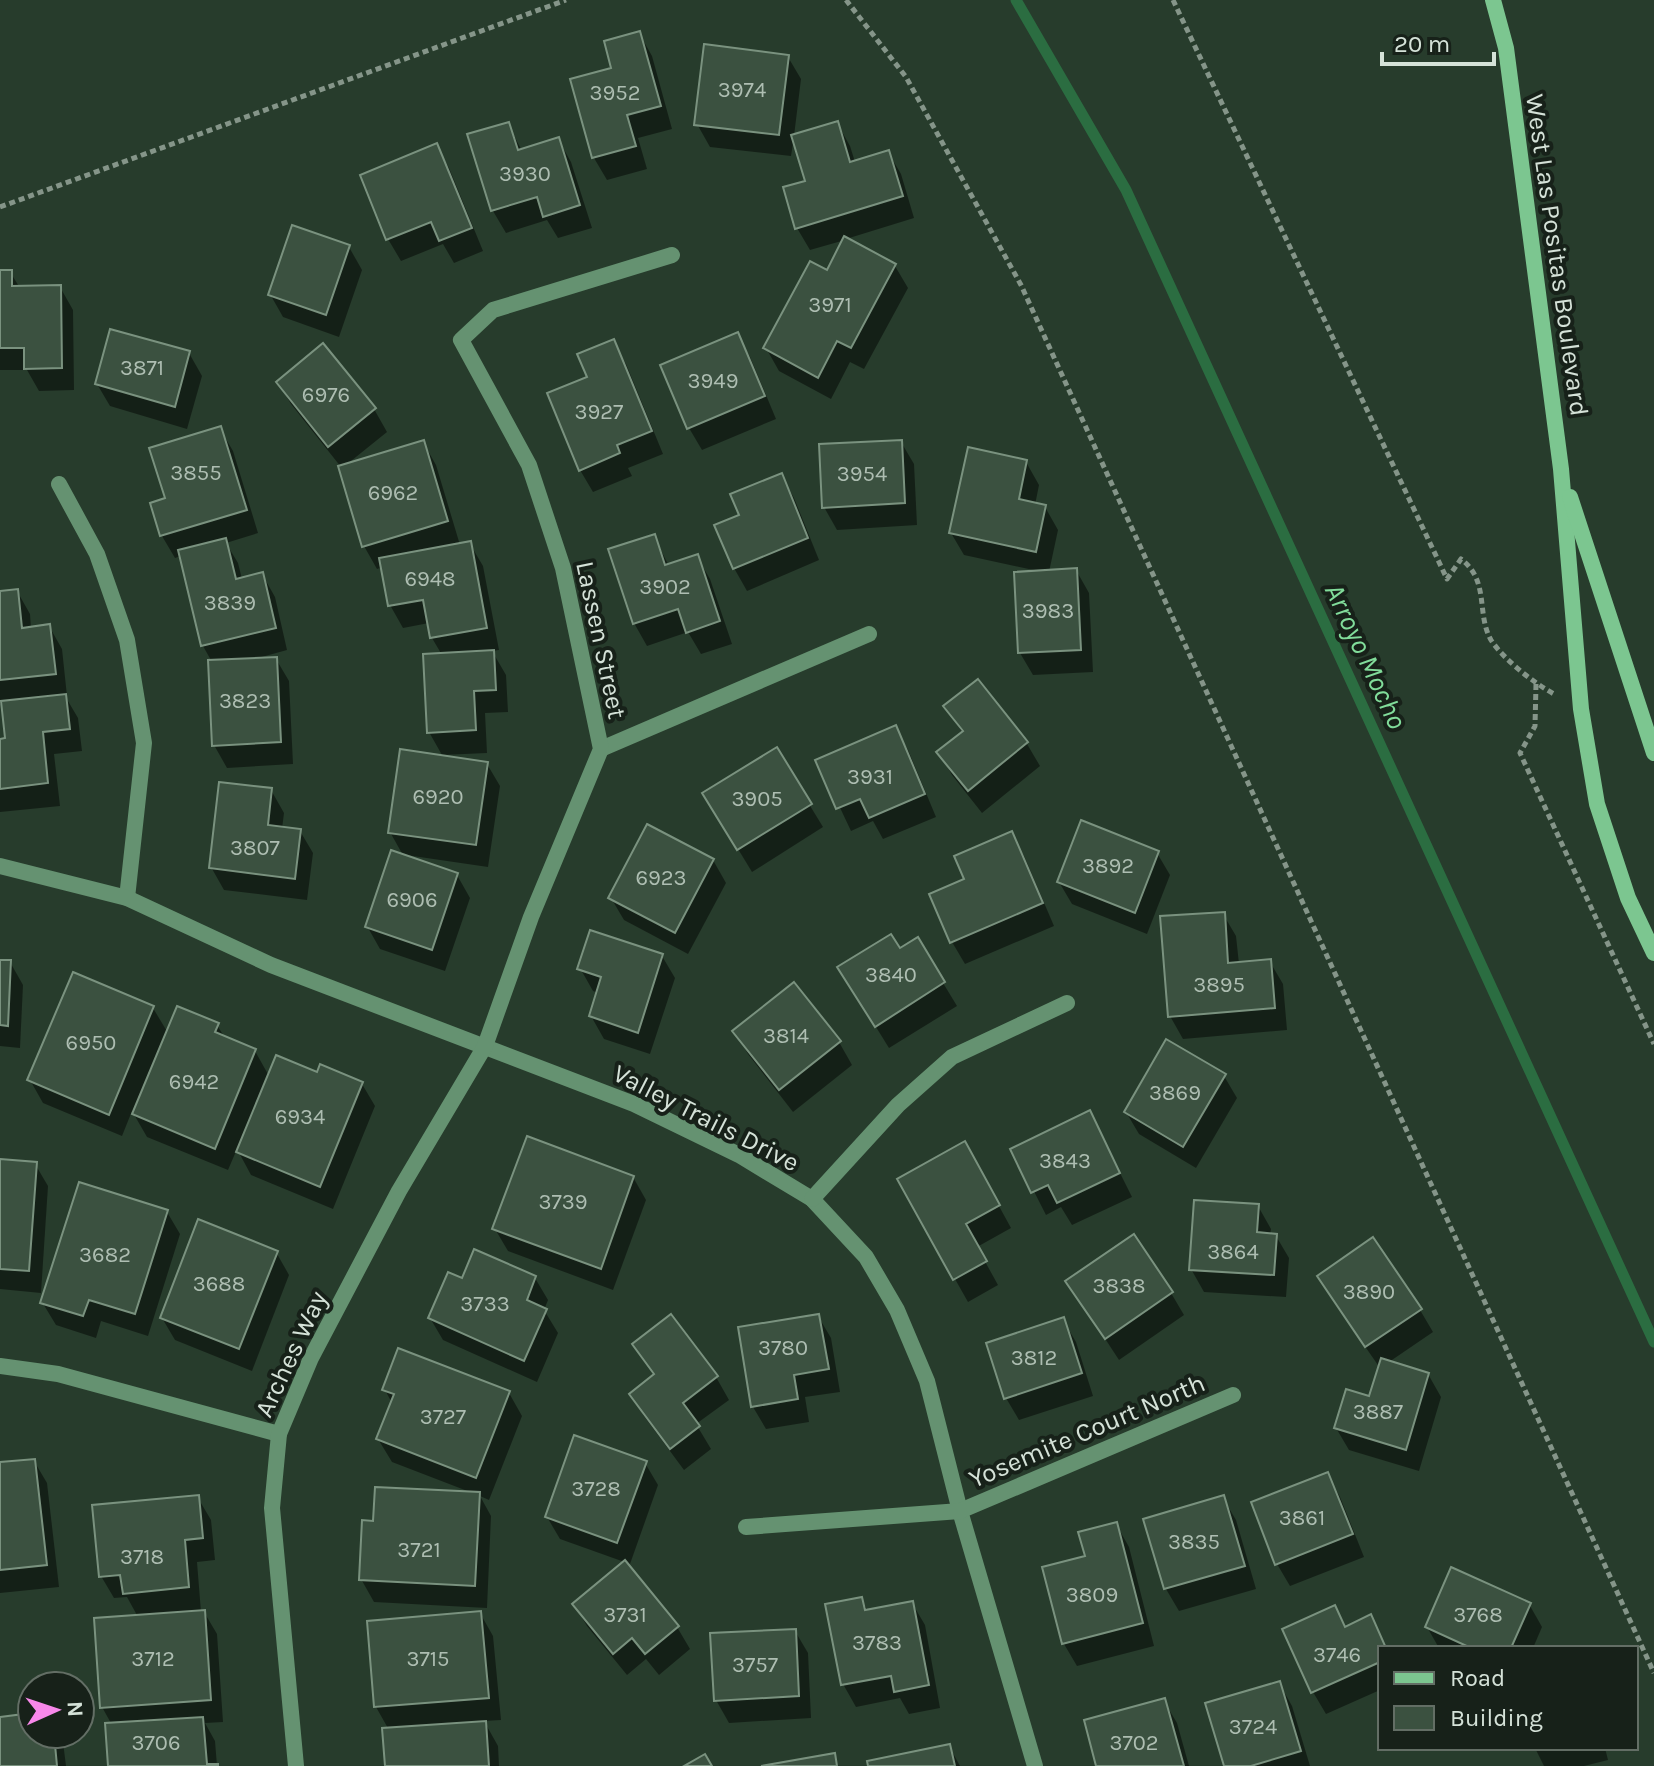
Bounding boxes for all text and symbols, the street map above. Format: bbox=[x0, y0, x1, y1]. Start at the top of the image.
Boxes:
scale bar bbox=[1382, 16, 1494, 66]
text: 20 m bbox=[1394, 30, 1450, 58]
house number: 3974 bbox=[718, 77, 766, 103]
house number: 3952 bbox=[590, 80, 640, 106]
street label: West Las Positas Boulevard bbox=[1519, 92, 1595, 418]
house number: 3930 bbox=[499, 161, 551, 187]
house number: 3971 bbox=[808, 292, 852, 318]
house number: 3871 bbox=[120, 355, 164, 381]
house number: 3949 bbox=[688, 368, 738, 394]
house number: 6976 bbox=[302, 382, 350, 408]
house number: 3927 bbox=[575, 399, 623, 425]
house number: 3855 bbox=[170, 460, 222, 486]
house number: 3954 bbox=[837, 461, 887, 487]
house number: 6962 bbox=[368, 480, 418, 506]
street label: Lassen Street bbox=[569, 558, 633, 722]
house number: 6948 bbox=[404, 566, 456, 592]
house number: 3902 bbox=[639, 574, 691, 600]
water label: Arroyo Mocho bbox=[1318, 578, 1414, 734]
house number: 3839 bbox=[204, 590, 256, 616]
house number: 3983 bbox=[1022, 598, 1074, 624]
house number: 3823 bbox=[219, 688, 271, 714]
house number: 3931 bbox=[847, 764, 893, 790]
house number: 6920 bbox=[412, 784, 464, 810]
house number: 3905 bbox=[731, 786, 783, 812]
house number: 3807 bbox=[230, 835, 280, 861]
house number: 3892 bbox=[1082, 853, 1134, 879]
house number: 6923 bbox=[635, 865, 687, 891]
house number: 6906 bbox=[386, 887, 438, 913]
house number: 3840 bbox=[865, 962, 917, 988]
house number: 3895 bbox=[1193, 972, 1245, 998]
house number: 3814 bbox=[763, 1023, 809, 1049]
house number: 6950 bbox=[66, 1030, 116, 1056]
street label: Valley Trails Drive bbox=[608, 1058, 804, 1178]
house number: 6942 bbox=[169, 1069, 219, 1095]
house number: 3869 bbox=[1149, 1080, 1201, 1106]
house number: 6934 bbox=[275, 1104, 325, 1130]
house number: 3843 bbox=[1039, 1148, 1091, 1174]
house number: 3739 bbox=[538, 1189, 588, 1215]
house number: 3864 bbox=[1207, 1239, 1259, 1265]
house number: 3682 bbox=[79, 1242, 131, 1268]
house number: 3688 bbox=[193, 1271, 245, 1297]
house number: 3838 bbox=[1092, 1273, 1146, 1299]
house number: 3890 bbox=[1343, 1279, 1395, 1305]
street label: Arches Way bbox=[248, 1286, 334, 1422]
house number: 3733 bbox=[460, 1291, 510, 1317]
house number: 3780 bbox=[758, 1335, 808, 1361]
house number: 3812 bbox=[1011, 1345, 1057, 1371]
street label: Yosemite Court North bbox=[964, 1367, 1210, 1495]
house number: 3887 bbox=[1353, 1399, 1403, 1425]
house number: 3727 bbox=[420, 1404, 466, 1430]
house number: 3728 bbox=[571, 1476, 621, 1502]
house number: 3861 bbox=[1279, 1505, 1325, 1531]
house number: 3835 bbox=[1168, 1529, 1220, 1555]
house number: 3721 bbox=[397, 1537, 441, 1563]
house number: 3718 bbox=[120, 1544, 164, 1570]
house number: 3809 bbox=[1066, 1582, 1118, 1608]
house number: 3731 bbox=[603, 1602, 647, 1628]
house number: 3768 bbox=[1453, 1602, 1503, 1628]
house number: 3783 bbox=[852, 1630, 902, 1656]
house number: 3746 bbox=[1313, 1642, 1361, 1668]
house number: 3712 bbox=[131, 1646, 175, 1672]
house number: 3715 bbox=[406, 1646, 450, 1672]
legend bbox=[1378, 1646, 1638, 1750]
house number: 3757 bbox=[732, 1652, 778, 1678]
text: Road bbox=[1450, 1664, 1505, 1692]
north arrow bbox=[16, 1670, 96, 1750]
text: N bbox=[62, 1700, 88, 1718]
text: Building bbox=[1450, 1704, 1543, 1732]
house number: 3724 bbox=[1229, 1714, 1277, 1740]
house number: 3706 bbox=[132, 1730, 180, 1756]
house number: 3702 bbox=[1109, 1730, 1159, 1756]

